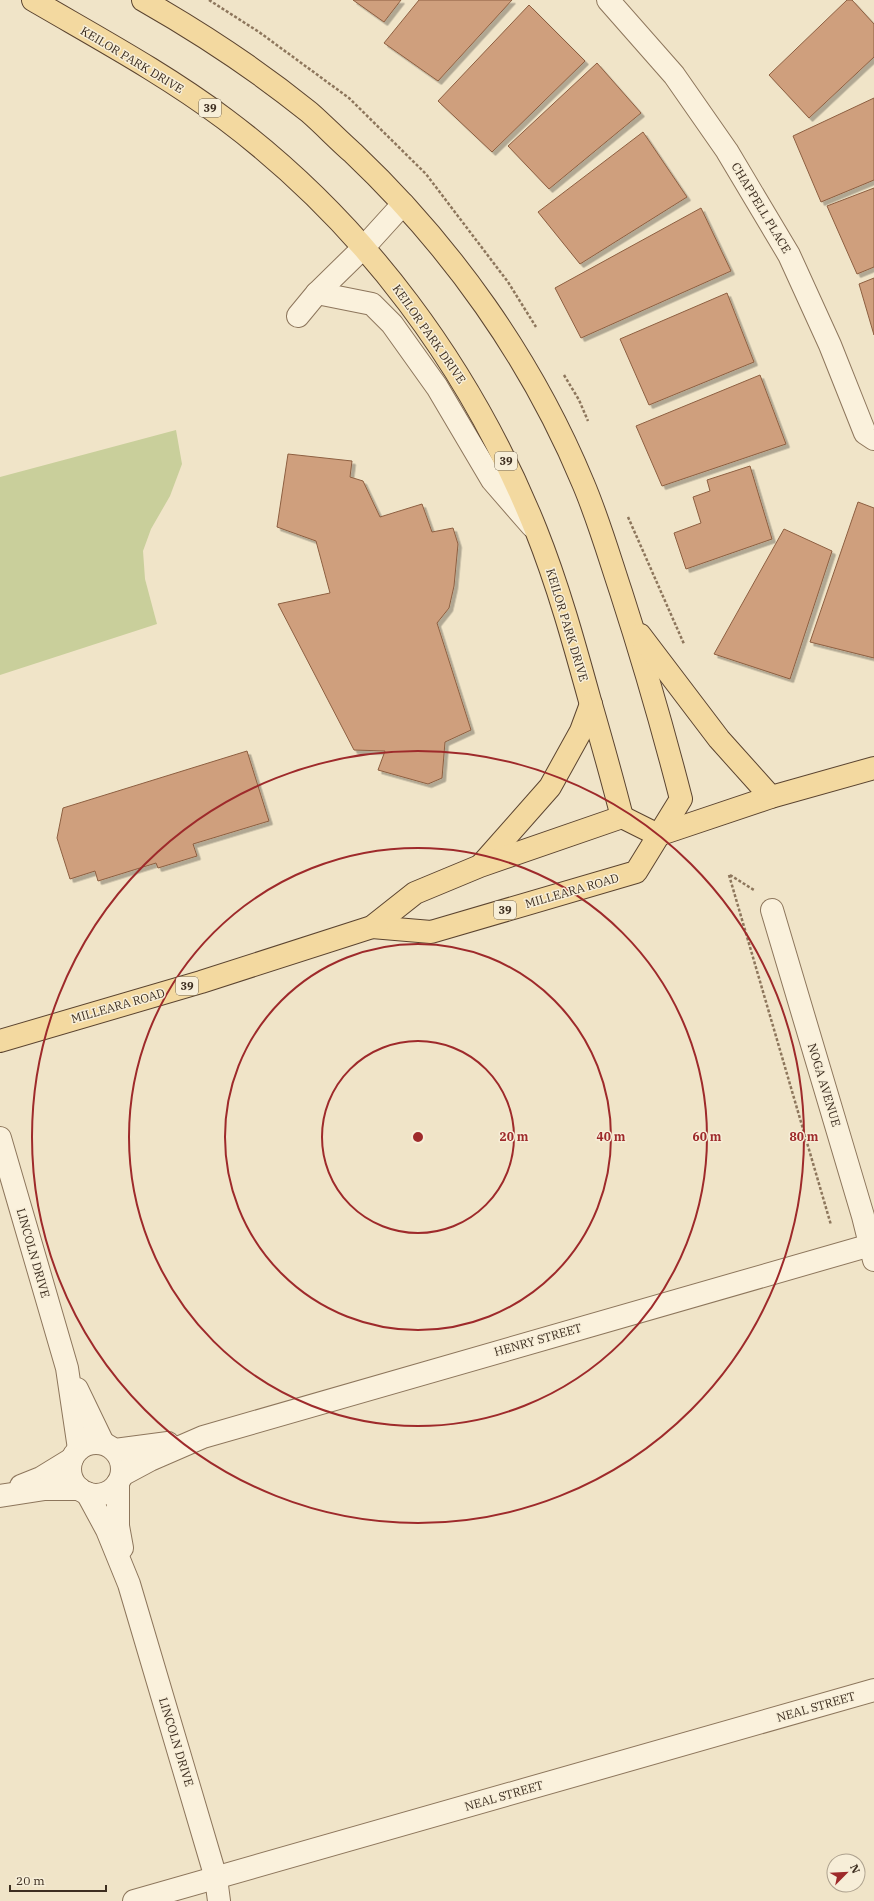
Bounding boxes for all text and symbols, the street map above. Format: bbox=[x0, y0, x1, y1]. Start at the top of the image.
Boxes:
street label: KEILOR PARK DRIVE bbox=[78, 23, 187, 96]
road number: 39 bbox=[199, 99, 221, 117]
street label: CHAPPELL PLACE bbox=[728, 160, 794, 256]
street label: KEILOR PARK DRIVE bbox=[390, 281, 469, 386]
road number: 39 bbox=[495, 452, 517, 470]
street label: KEILOR PARK DRIVE bbox=[543, 566, 592, 683]
street label: MILLEARA ROAD bbox=[523, 870, 621, 911]
road number: 39 bbox=[494, 901, 516, 919]
road number: 39 bbox=[176, 977, 198, 995]
street label: MILLEARA ROAD bbox=[69, 985, 167, 1026]
street label: NOGA AVENUE bbox=[805, 1041, 844, 1129]
text: 20 m bbox=[500, 1129, 529, 1144]
text: 40 m bbox=[597, 1129, 626, 1144]
text: 60 m bbox=[693, 1129, 722, 1144]
text: 80 m bbox=[790, 1129, 819, 1144]
centre of rings bbox=[411, 1130, 425, 1144]
street label: LINCOLN DRIVE bbox=[14, 1206, 53, 1299]
street label: HENRY STREET bbox=[492, 1320, 584, 1359]
street label: NEAL STREET bbox=[775, 1688, 857, 1725]
street label: LINCOLN DRIVE bbox=[156, 1695, 197, 1788]
street label: NEAL STREET bbox=[463, 1777, 545, 1814]
north arrow bbox=[826, 1853, 866, 1893]
text: N bbox=[847, 1862, 863, 1876]
scale bar bbox=[10, 1867, 106, 1893]
text: 20 m bbox=[16, 1873, 45, 1888]

